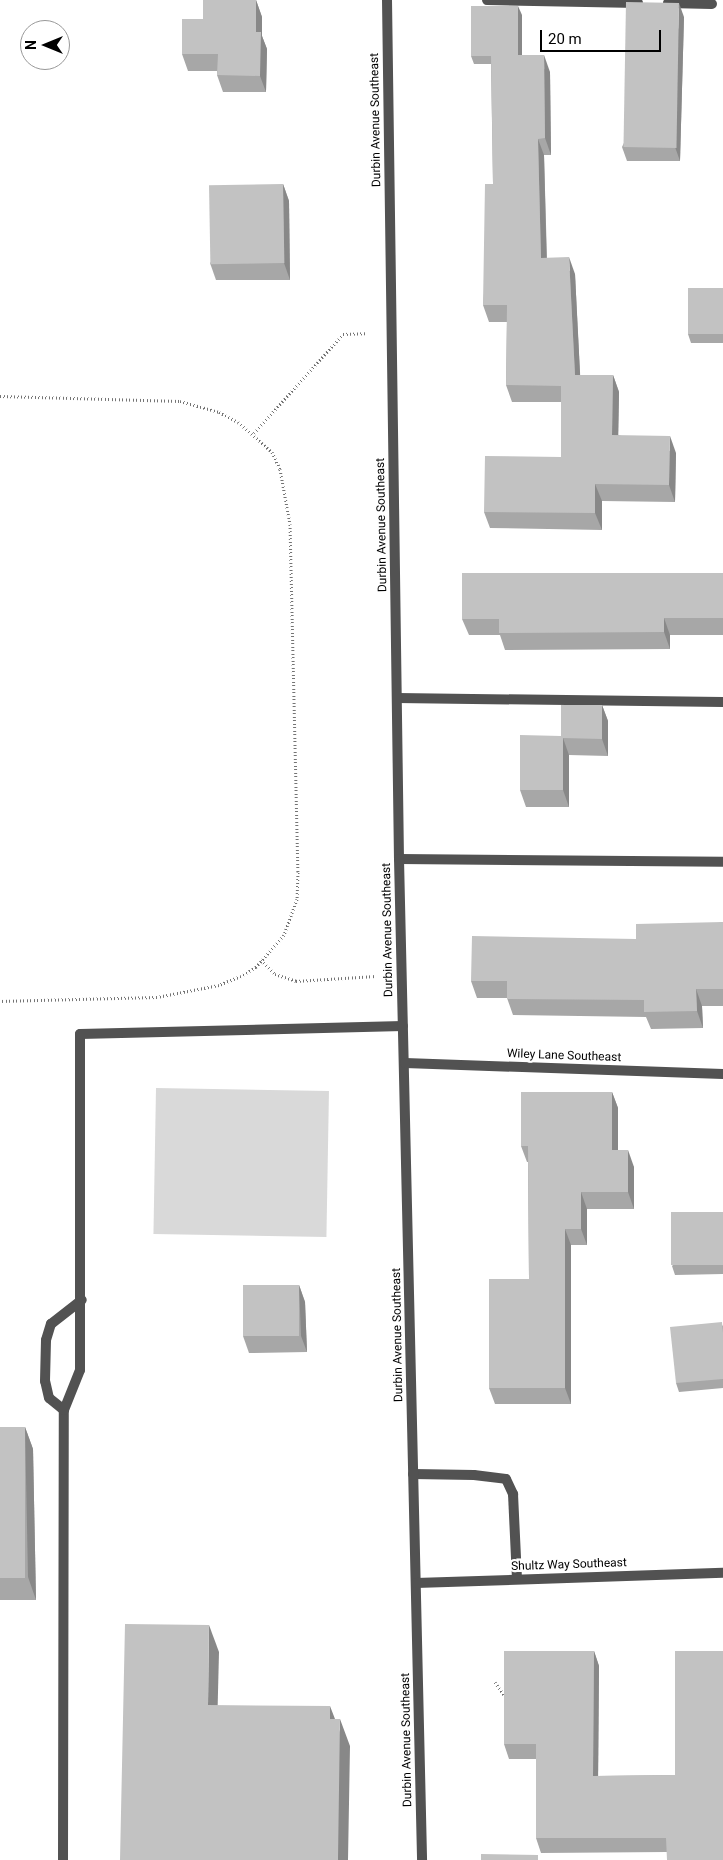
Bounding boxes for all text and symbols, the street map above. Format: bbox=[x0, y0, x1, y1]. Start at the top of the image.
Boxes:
north arrow bbox=[20, 20, 70, 70]
scale bar bbox=[543, 20, 664, 52]
text: 20 m bbox=[548, 30, 582, 48]
text: N bbox=[23, 40, 39, 50]
street label: Durbin Avenue Southeast bbox=[368, 53, 384, 187]
street label: Durbin Avenue Southeast bbox=[374, 458, 390, 592]
street label: Durbin Avenue Southeast bbox=[380, 863, 396, 997]
street label: Wiley Lane Southeast bbox=[507, 1047, 621, 1065]
street label: Durbin Avenue Southeast bbox=[390, 1268, 406, 1402]
street label: Shultz Way Southeast bbox=[511, 1556, 627, 1574]
street label: Durbin Avenue Southeast bbox=[399, 1673, 415, 1807]

